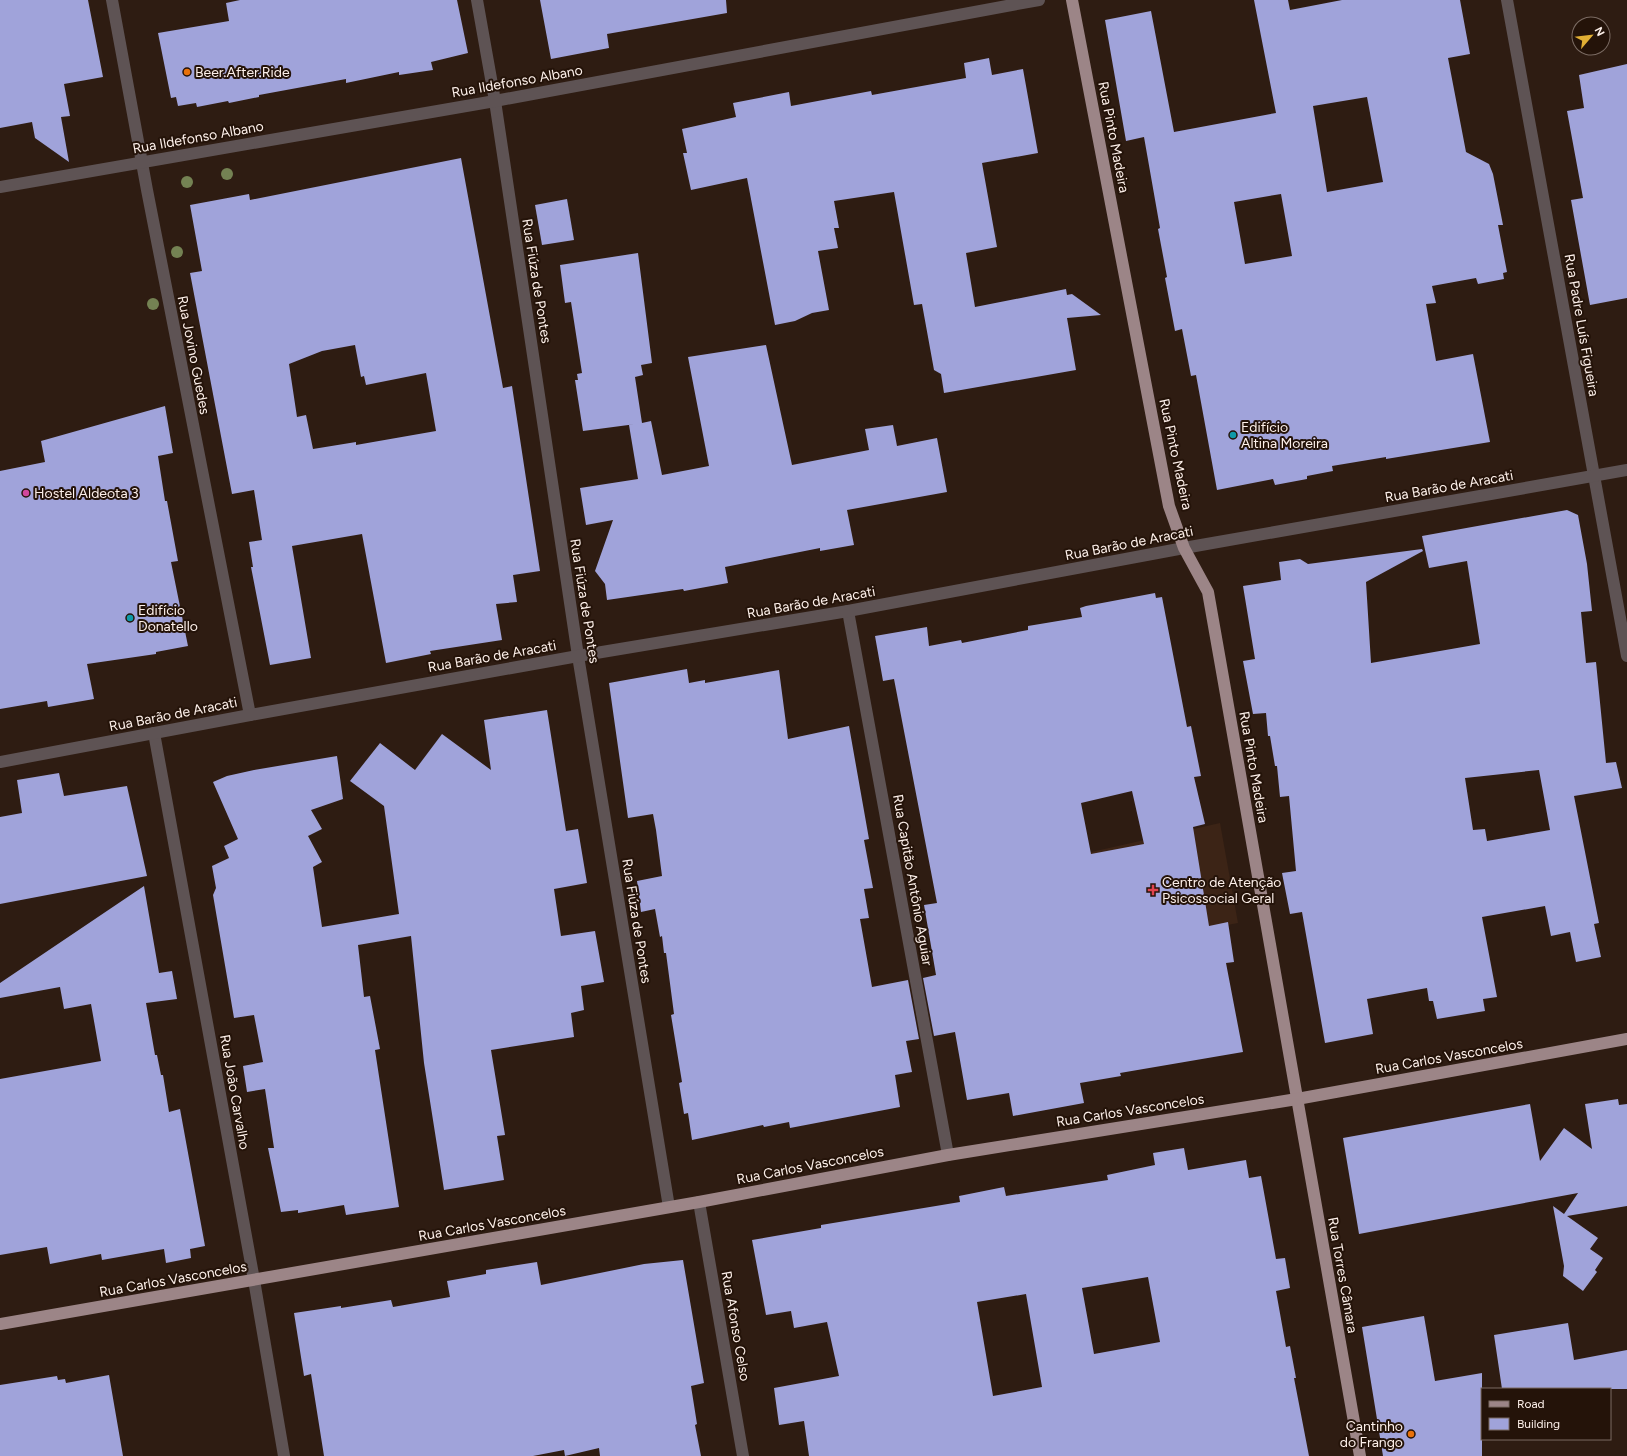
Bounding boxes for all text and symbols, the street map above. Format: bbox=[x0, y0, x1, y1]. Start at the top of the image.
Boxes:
north arrow bbox=[1571, 16, 1611, 56]
text: N bbox=[1592, 25, 1607, 38]
street label: Rua Ildefonso Albano bbox=[450, 62, 584, 101]
place label: Beer.After.Ride bbox=[195, 64, 290, 81]
marker: Beer.After.Ride bbox=[182, 67, 192, 77]
street label: Rua Pinto Madeira bbox=[1094, 80, 1133, 194]
street label: Rua Ildefonso Albano bbox=[131, 118, 265, 157]
street label: Rua Fiúza de Pontes bbox=[518, 218, 555, 345]
street label: Rua Padre Luís Figueira bbox=[1561, 253, 1602, 398]
street label: Rua Jovino Guedes bbox=[174, 294, 213, 416]
street label: Rua Pinto Madeira bbox=[1155, 397, 1196, 511]
place label: Edifício Altina Moreira bbox=[1241, 419, 1328, 452]
marker: Edifício Altina Moreira bbox=[1228, 430, 1238, 440]
street label: Rua Barão de Aracati bbox=[1383, 467, 1515, 506]
place label: Hostel Aldeota 3 bbox=[34, 485, 139, 502]
marker: Hostel Aldeota 3 bbox=[21, 488, 31, 498]
street label: Rua Barão de Aracati bbox=[1064, 523, 1195, 564]
street label: Rua Fiúza de Pontes bbox=[566, 538, 603, 665]
street label: Rua Barão de Aracati bbox=[745, 583, 877, 622]
place label: Edifício Donatello bbox=[138, 602, 198, 635]
marker: Edifício Donatello bbox=[125, 613, 135, 623]
street label: Rua Barão de Aracati bbox=[426, 637, 558, 676]
street label: Rua Barão de Aracati bbox=[108, 694, 239, 735]
street label: Rua Pinto Madeira bbox=[1235, 710, 1272, 824]
street label: Rua Capitão Antônio Aguiar bbox=[889, 793, 936, 967]
street label: Rua Fiúza de Pontes bbox=[618, 858, 655, 985]
place label: Centro de Atenção Psicossocial Geral bbox=[1162, 874, 1281, 907]
marker: Centro de Atenção Psicossocial Geral bbox=[1147, 884, 1159, 896]
street label: Rua João Carvalho bbox=[216, 1033, 253, 1151]
street label: Rua Carlos Vasconcelos bbox=[1374, 1035, 1524, 1078]
street label: Rua Carlos Vasconcelos bbox=[1055, 1090, 1205, 1131]
street label: Rua Carlos Vasconcelos bbox=[735, 1143, 885, 1188]
street label: Rua Carlos Vasconcelos bbox=[417, 1202, 567, 1245]
street label: Rua Torres Câmara bbox=[1324, 1216, 1361, 1334]
street label: Rua Carlos Vasconcelos bbox=[98, 1258, 248, 1301]
street label: Rua Afonso Celso bbox=[717, 1270, 754, 1382]
legend bbox=[1481, 1388, 1611, 1440]
text: Road bbox=[1517, 1397, 1545, 1411]
text: Building bbox=[1517, 1417, 1560, 1431]
place label: Cantinho do Frango bbox=[1340, 1418, 1403, 1451]
marker: Cantinho do Frango bbox=[1406, 1429, 1416, 1439]

